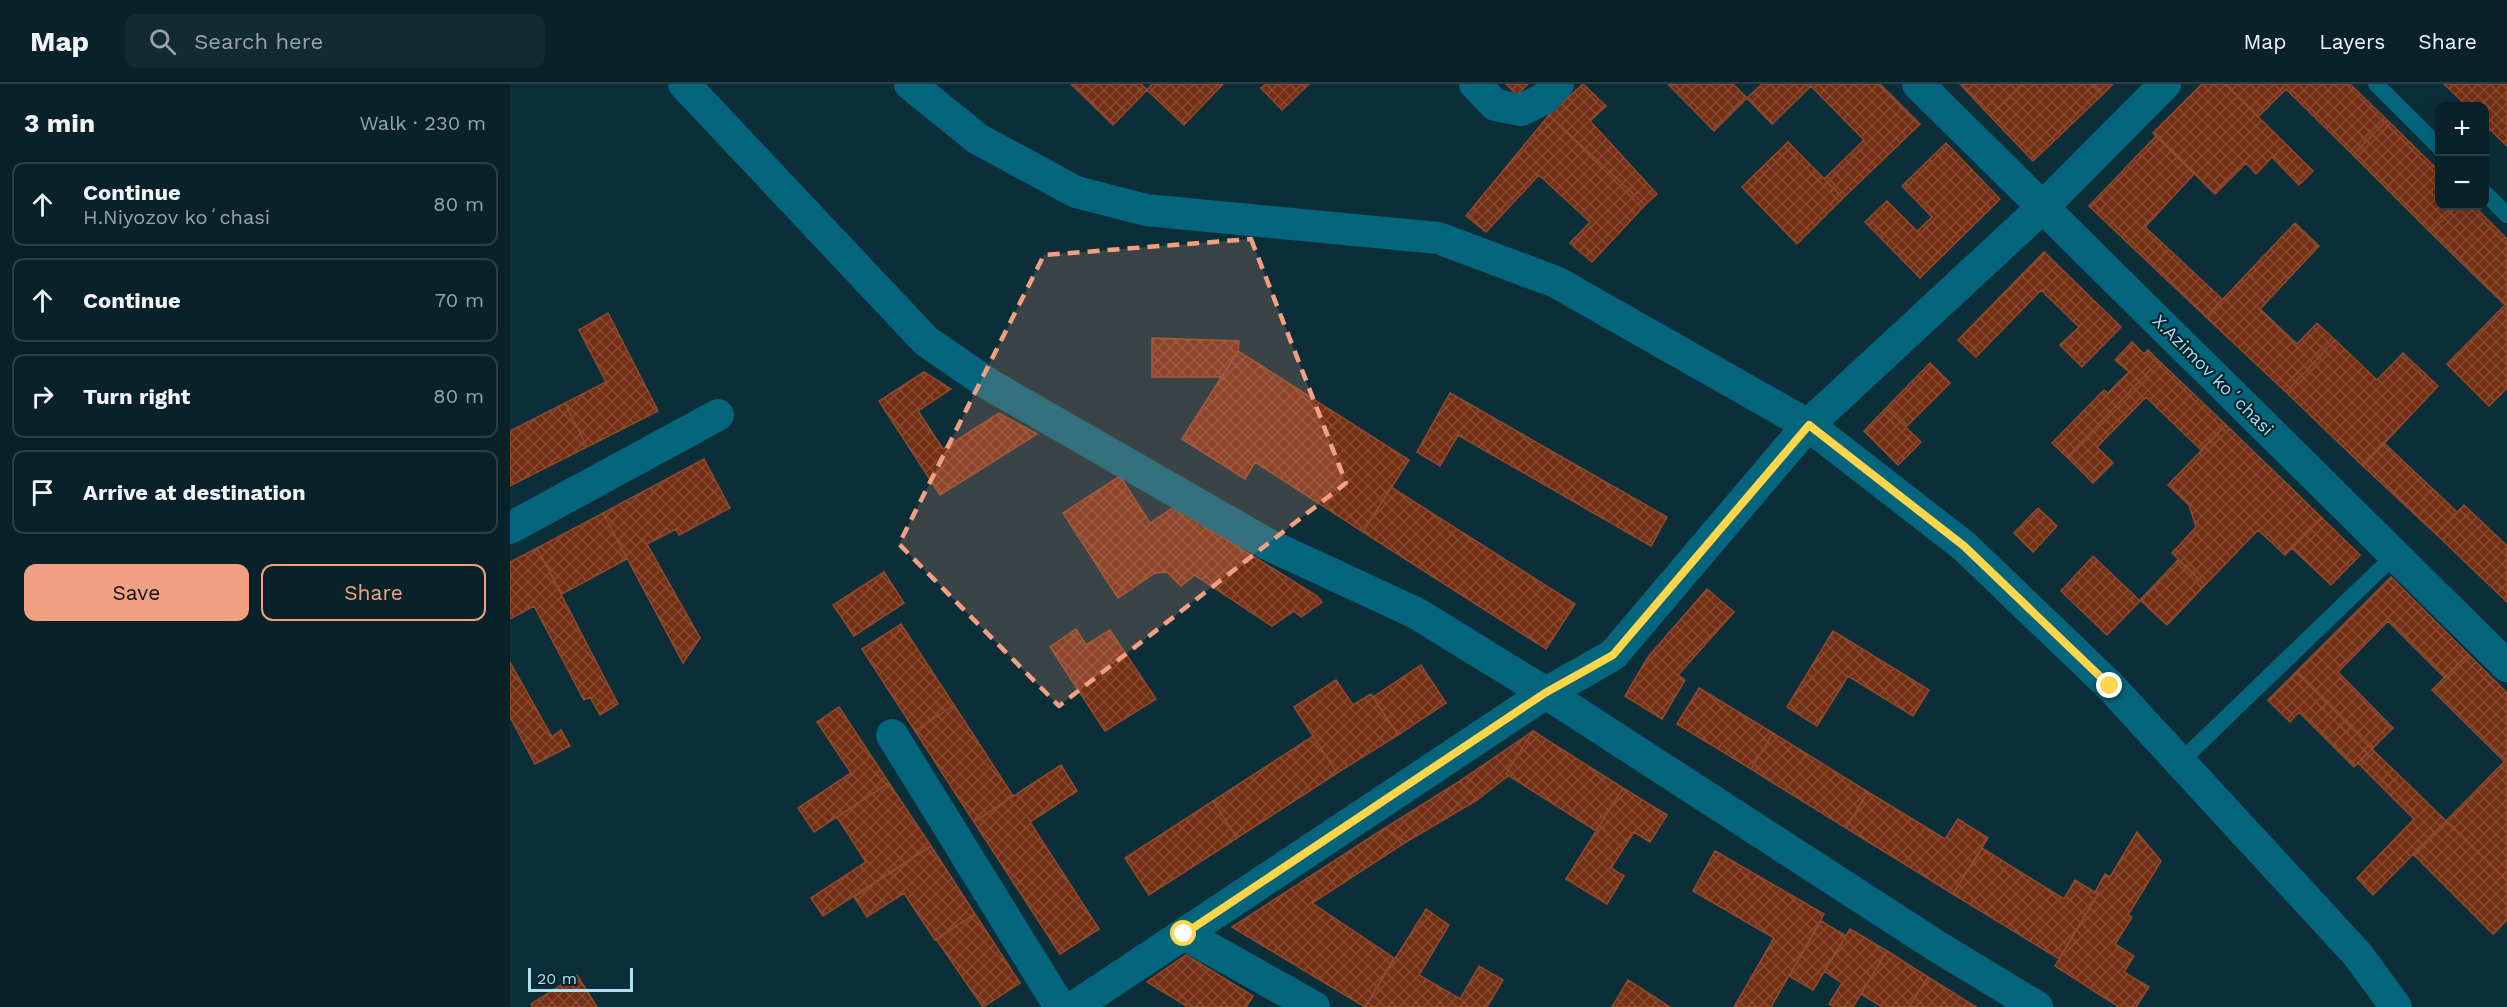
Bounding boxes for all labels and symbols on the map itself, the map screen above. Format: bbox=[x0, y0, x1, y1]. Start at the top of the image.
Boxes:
street label: X.Azimov koʻchasi bbox=[2149, 310, 2278, 439]
route end bbox=[2096, 672, 2122, 698]
route start bbox=[1170, 920, 1196, 946]
scale bar bbox=[528, 965, 633, 992]

